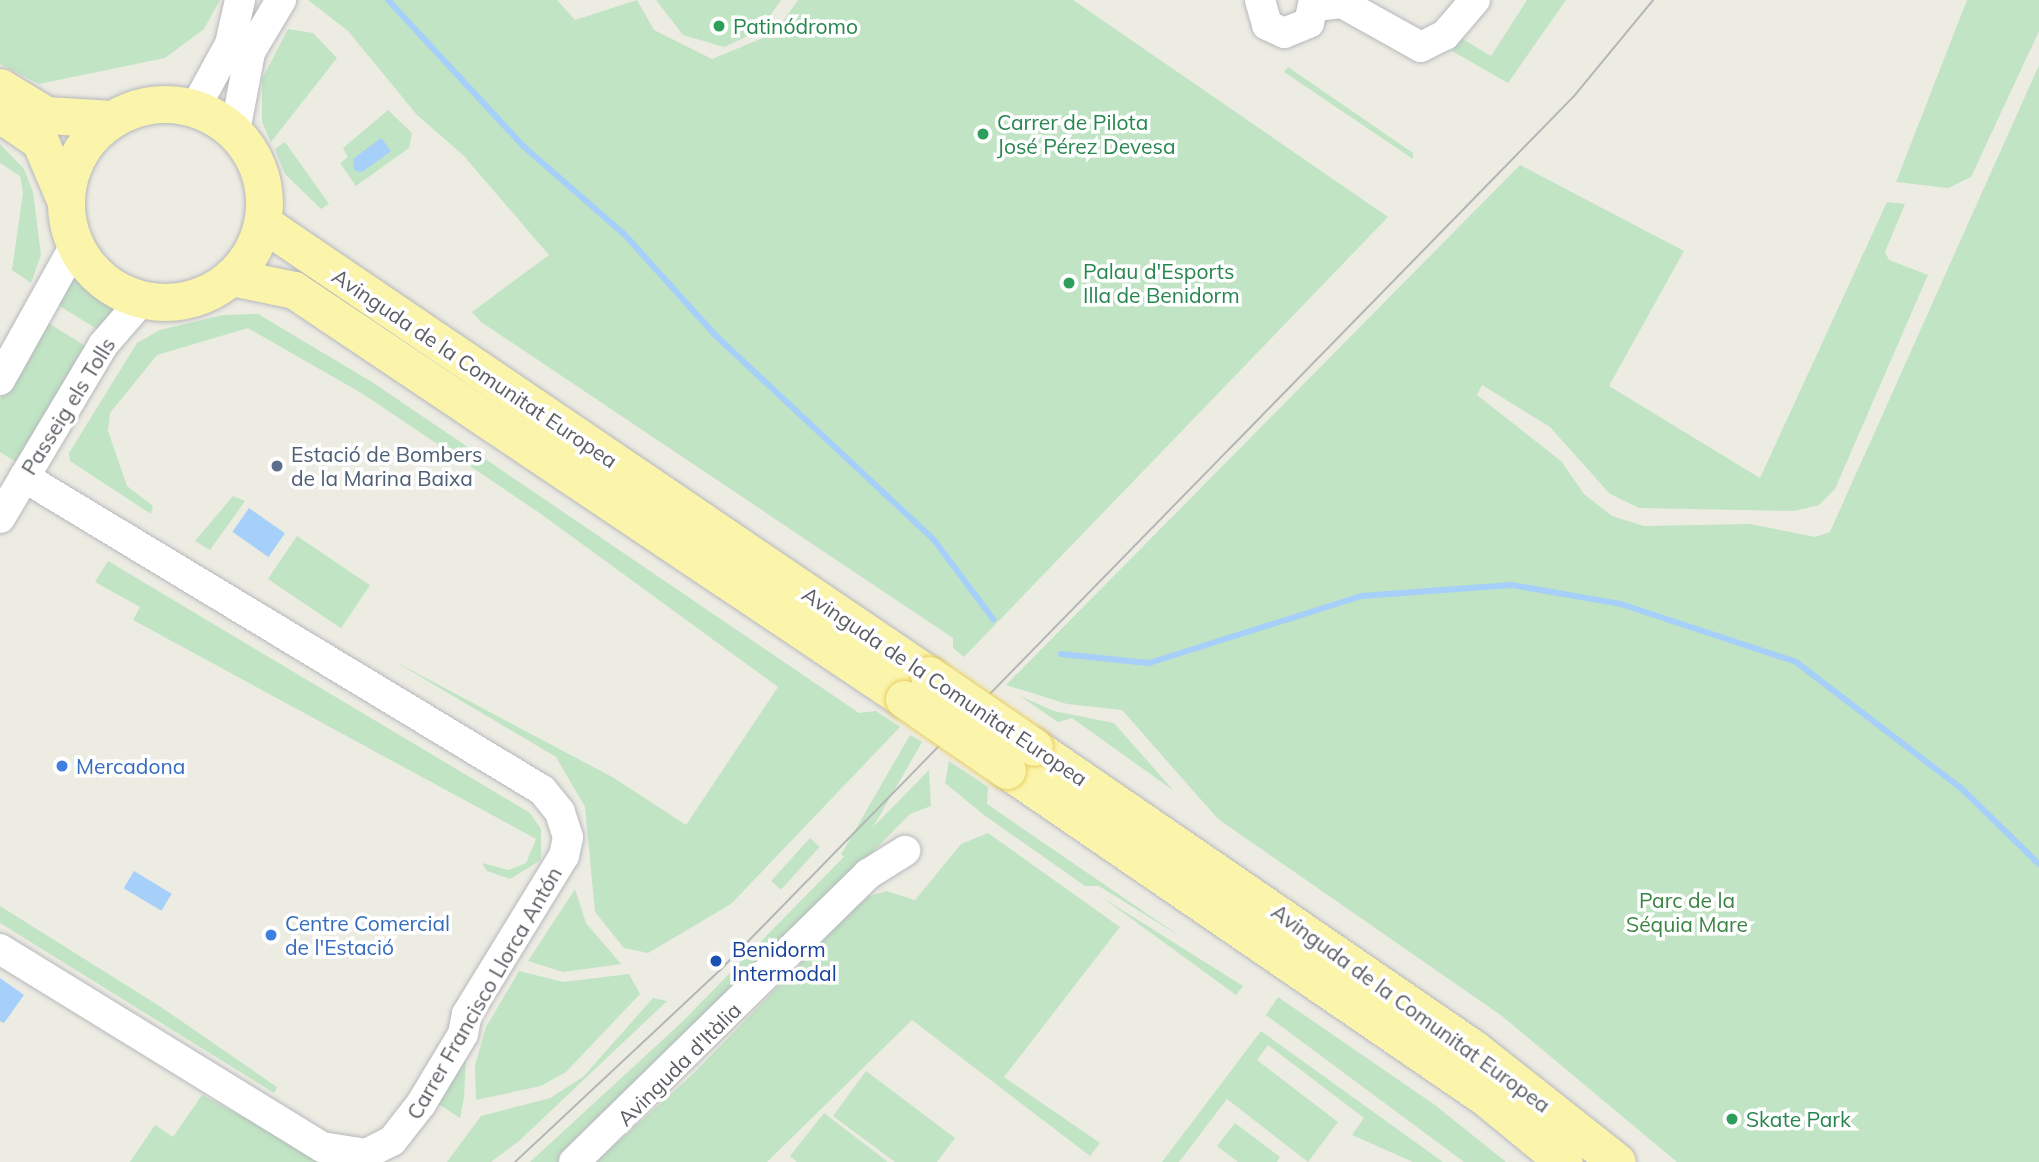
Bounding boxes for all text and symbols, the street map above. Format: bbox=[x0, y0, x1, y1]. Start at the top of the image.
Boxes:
place label: Patinódromo bbox=[733, 13, 858, 39]
marker: Patinódromo bbox=[711, 18, 727, 34]
place label: Carrer de Pilota José Pérez Devesa bbox=[997, 109, 1176, 159]
marker: Carrer de Pilota José Pérez Devesa bbox=[975, 126, 991, 142]
place label: Palau d'Esports Illa de Benidorm bbox=[1083, 258, 1240, 308]
street label: Avinguda de la Comunitat Europea bbox=[328, 263, 622, 473]
marker: Palau d'Esports Illa de Benidorm bbox=[1061, 275, 1077, 291]
street label: Passeig els Tolls bbox=[16, 333, 120, 479]
place label: Estació de Bombers de la Marina Baixa bbox=[291, 441, 482, 491]
marker: Estació de Bombers de la Marina Baixa bbox=[269, 458, 285, 474]
street label: Avinguda de la Comunitat Europea bbox=[798, 581, 1092, 791]
place label: Mercadona bbox=[76, 753, 185, 779]
marker: Mercadona bbox=[54, 758, 70, 774]
street label: Carrer Francisco Llorca Antón bbox=[401, 862, 567, 1124]
park label: Parc de la Séquia Mare bbox=[1626, 887, 1748, 937]
street label: Avinguda de la Comunitat Europea bbox=[1267, 898, 1555, 1118]
place label: Centre Comercial de l'Estació bbox=[285, 910, 450, 960]
marker: Centre Comercial de l'Estació bbox=[263, 927, 279, 943]
place label: Benidorm Intermodal bbox=[732, 936, 837, 986]
marker: Benidorm Intermodal bbox=[706, 951, 726, 971]
street label: Avinguda d'Itàlia bbox=[612, 997, 746, 1131]
place label: Skate Park bbox=[1746, 1106, 1851, 1132]
marker: Skate Park bbox=[1724, 1111, 1740, 1127]

